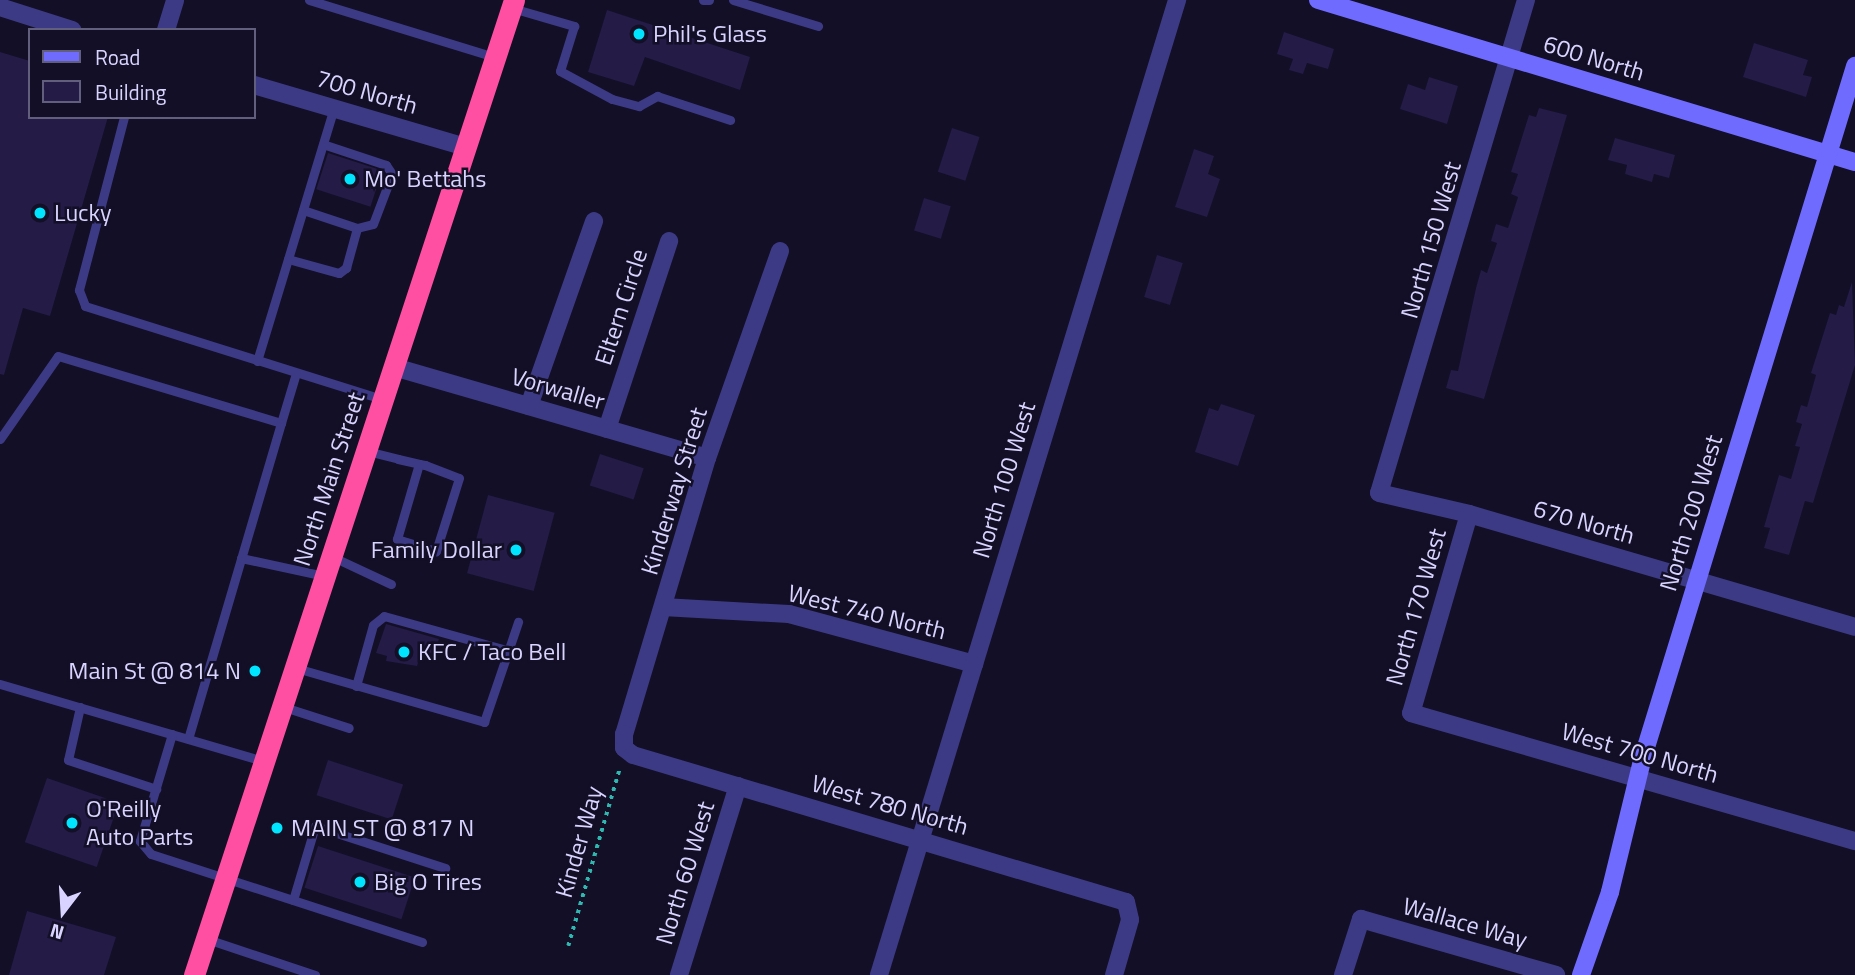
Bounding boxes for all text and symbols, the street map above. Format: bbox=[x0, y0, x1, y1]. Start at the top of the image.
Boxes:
place label: Phil's Glass bbox=[653, 20, 767, 48]
marker: Phil's Glass bbox=[631, 26, 647, 42]
legend bbox=[28, 28, 256, 119]
street label: 600 North bbox=[1540, 29, 1648, 87]
text: Road bbox=[95, 41, 140, 73]
street label: 700 North bbox=[313, 64, 421, 120]
text: Building bbox=[95, 76, 166, 108]
street label: North 150 West bbox=[1395, 158, 1467, 322]
place label: Mo' Bettahs bbox=[364, 165, 486, 193]
marker: Mo' Bettahs bbox=[342, 171, 358, 187]
place label: Lucky bbox=[54, 199, 112, 227]
marker: Lucky bbox=[32, 205, 48, 221]
street label: Eltern Circle bbox=[589, 245, 653, 369]
street label: Vorwaller bbox=[508, 362, 608, 416]
street label: North Main Street bbox=[287, 388, 371, 570]
street label: North 100 West bbox=[967, 398, 1041, 562]
street label: Kinderway Street bbox=[635, 404, 713, 578]
street label: North 200 West bbox=[1654, 431, 1728, 595]
street label: 670 North bbox=[1530, 494, 1638, 550]
street label: North 170 West bbox=[1380, 525, 1452, 689]
place label: Family Dollar bbox=[371, 536, 502, 564]
marker: Family Dollar bbox=[508, 542, 524, 558]
street label: West 740 North bbox=[785, 578, 949, 646]
place label: KFC / Taco Bell bbox=[418, 638, 566, 666]
marker: KFC / Taco Bell bbox=[396, 644, 412, 660]
place label: Main St @ 814 N bbox=[68, 657, 241, 685]
marker: Main St @ 814 N bbox=[247, 663, 263, 679]
street label: West 700 North bbox=[1558, 717, 1722, 789]
street label: West 780 North bbox=[808, 769, 972, 841]
street label: Kinder Way bbox=[549, 783, 609, 901]
place label: O'Reilly Auto Parts bbox=[86, 795, 193, 851]
street label: North 60 West bbox=[650, 798, 720, 948]
place label: MAIN ST @ 817 N bbox=[291, 814, 474, 842]
marker: O'Reilly Auto Parts bbox=[64, 815, 80, 831]
marker: MAIN ST @ 817 N bbox=[269, 820, 285, 836]
place label: Big O Tires bbox=[374, 868, 482, 896]
marker: Big O Tires bbox=[352, 874, 368, 890]
north arrow bbox=[28, 877, 98, 947]
street label: Wallace Way bbox=[1399, 891, 1531, 955]
text: N bbox=[46, 917, 67, 948]

